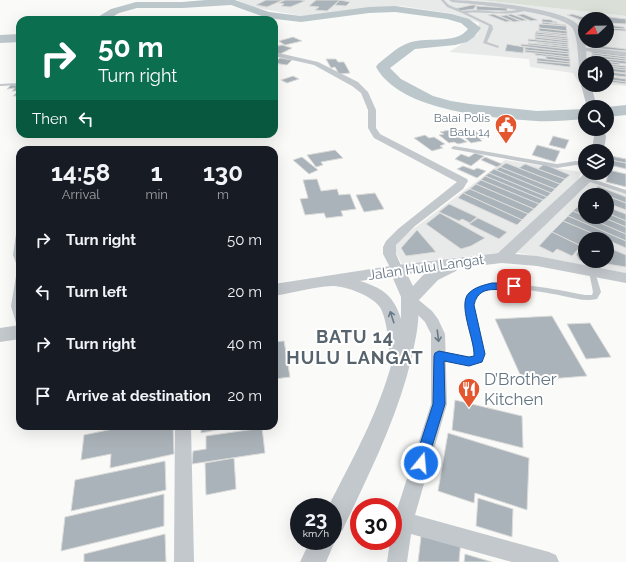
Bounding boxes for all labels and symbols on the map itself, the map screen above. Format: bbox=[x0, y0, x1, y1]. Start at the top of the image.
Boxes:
north arrow bbox=[578, 12, 614, 48]
place label: Balai Polis Batu 14 bbox=[434, 111, 490, 139]
public building icon: Balai Polis Batu 14 bbox=[493, 112, 519, 145]
street label: Jalan Hulu Langat bbox=[367, 251, 485, 283]
pin bbox=[497, 269, 531, 303]
one-way arrow bbox=[387, 312, 395, 324]
district label: BATU 14 HULU LANGAT bbox=[286, 326, 424, 368]
one-way arrow bbox=[434, 329, 442, 342]
place label: D’Brother Kitchen bbox=[484, 369, 557, 409]
restaurant icon: D’Brother Kitchen bbox=[456, 376, 482, 409]
position arrow bbox=[400, 442, 442, 484]
speed limit sign: 30 bbox=[350, 498, 402, 550]

